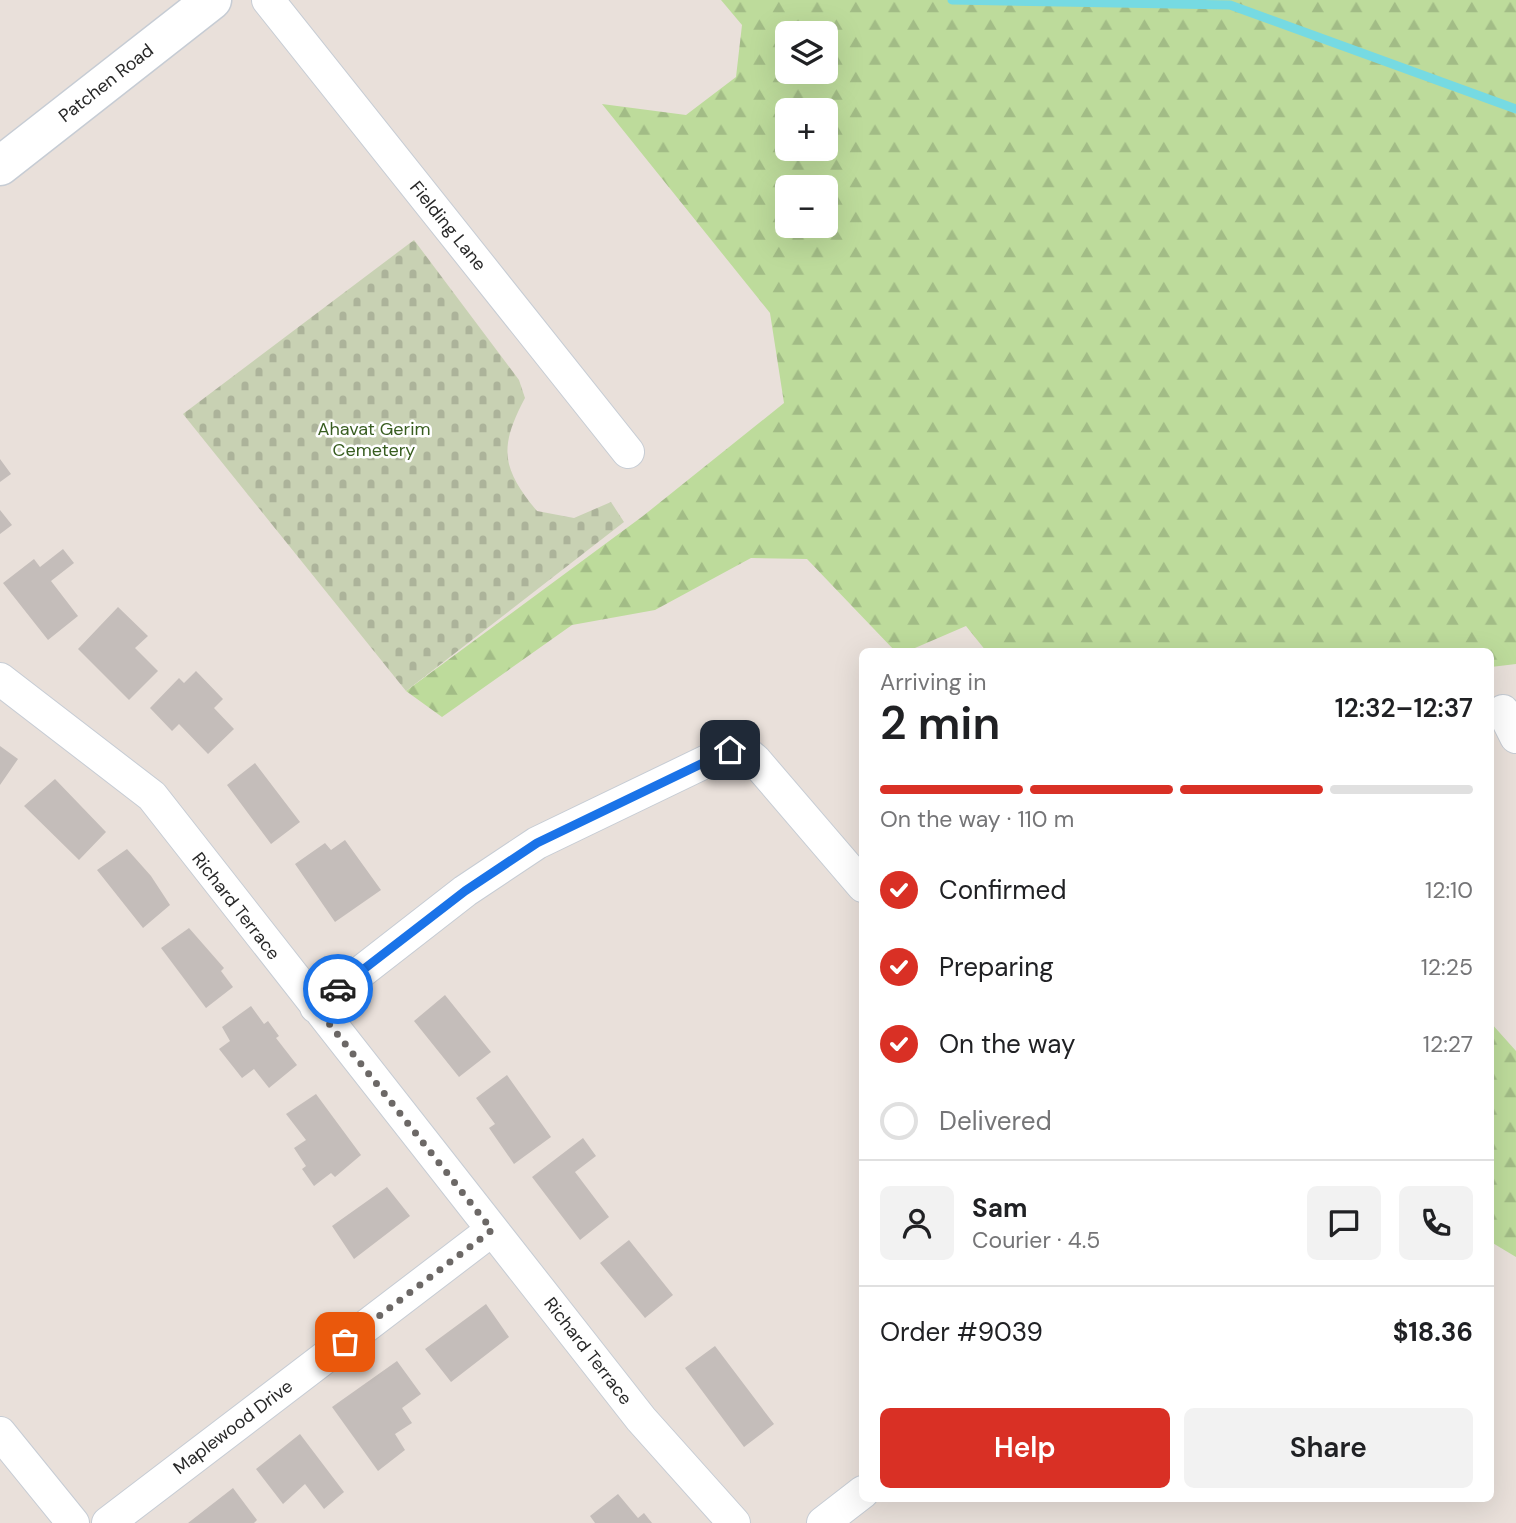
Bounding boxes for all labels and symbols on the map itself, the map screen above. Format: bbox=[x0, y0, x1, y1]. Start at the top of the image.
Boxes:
street label: Patchen Road bbox=[54, 38, 158, 128]
street label: Fielding Lane bbox=[404, 176, 492, 276]
park label: Ahavat Gerim Cemetery bbox=[317, 417, 431, 462]
pin bbox=[700, 720, 760, 780]
street label: Richard Terrace bbox=[186, 847, 286, 965]
courier bbox=[303, 954, 373, 1024]
street label: Richard Terrace bbox=[538, 1292, 638, 1410]
pin bbox=[315, 1312, 375, 1372]
street label: Maplewood Drive bbox=[168, 1374, 298, 1480]

